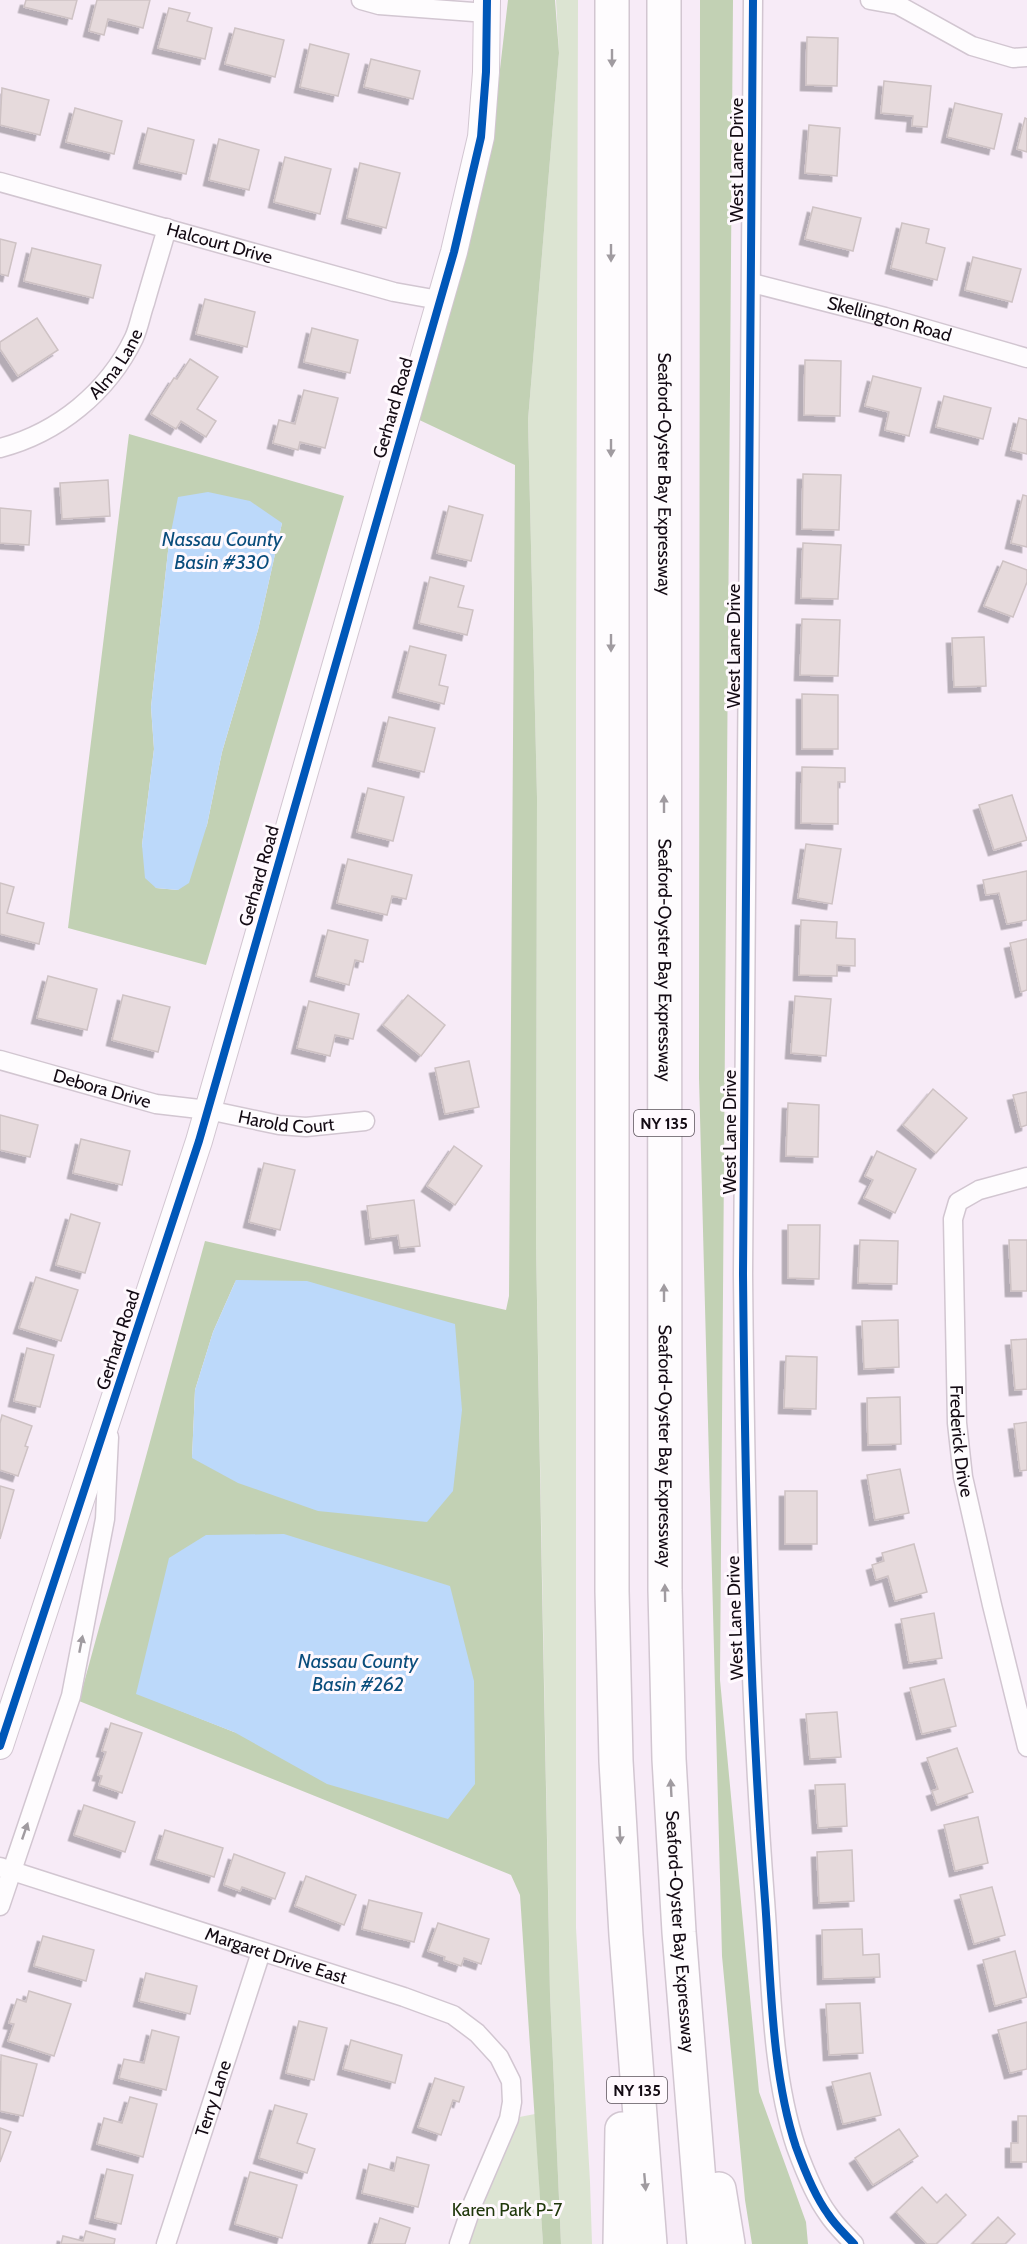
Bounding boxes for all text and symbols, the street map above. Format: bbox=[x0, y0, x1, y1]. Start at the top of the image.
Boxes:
one-way arrow bbox=[607, 49, 617, 68]
street label: West Lane Drive bbox=[726, 98, 748, 222]
street label: Halcourt Drive bbox=[164, 218, 275, 269]
one-way arrow bbox=[606, 244, 616, 263]
street label: Skellington Road bbox=[825, 292, 954, 347]
street label: Alma Lane bbox=[84, 326, 147, 404]
street label: Seaford-Oyster Bay Expressway bbox=[653, 352, 675, 596]
street label: Gerhard Road bbox=[368, 355, 418, 461]
one-way arrow bbox=[606, 439, 616, 458]
water label: Nassau County Basin #330 bbox=[162, 527, 283, 574]
street label: West Lane Drive bbox=[723, 584, 745, 708]
one-way arrow bbox=[606, 634, 616, 653]
one-way arrow bbox=[659, 794, 669, 813]
street label: Gerhard Road bbox=[234, 823, 284, 929]
street label: Seaford-Oyster Bay Expressway bbox=[654, 838, 676, 1082]
street label: Debora Drive bbox=[51, 1065, 154, 1113]
street label: West Lane Drive bbox=[719, 1070, 741, 1194]
street label: Harold Court bbox=[236, 1106, 335, 1138]
road number: NY 135 bbox=[634, 1110, 694, 1136]
one-way arrow bbox=[659, 1283, 669, 1302]
street label: Gerhard Road bbox=[91, 1287, 145, 1393]
street label: Seaford-Oyster Bay Expressway bbox=[654, 1324, 676, 1568]
street label: Frederick Drive bbox=[945, 1385, 978, 1499]
street label: West Lane Drive bbox=[722, 1555, 748, 1681]
one-way arrow bbox=[660, 1583, 670, 1602]
one-way arrow bbox=[77, 1635, 86, 1654]
water label: Nassau County Basin #262 bbox=[298, 1649, 419, 1696]
one-way arrow bbox=[666, 1778, 675, 1797]
street label: Seaford-Oyster Bay Expressway bbox=[661, 1810, 700, 2054]
one-way arrow bbox=[21, 1822, 30, 1840]
one-way arrow bbox=[615, 1825, 625, 1844]
street label: Margaret Drive East bbox=[202, 1923, 350, 1989]
street label: Terry Lane bbox=[191, 2058, 236, 2139]
road number: NY 135 bbox=[607, 2077, 667, 2103]
one-way arrow bbox=[640, 2173, 650, 2192]
park label: Karen Park P-7 bbox=[452, 2199, 562, 2221]

